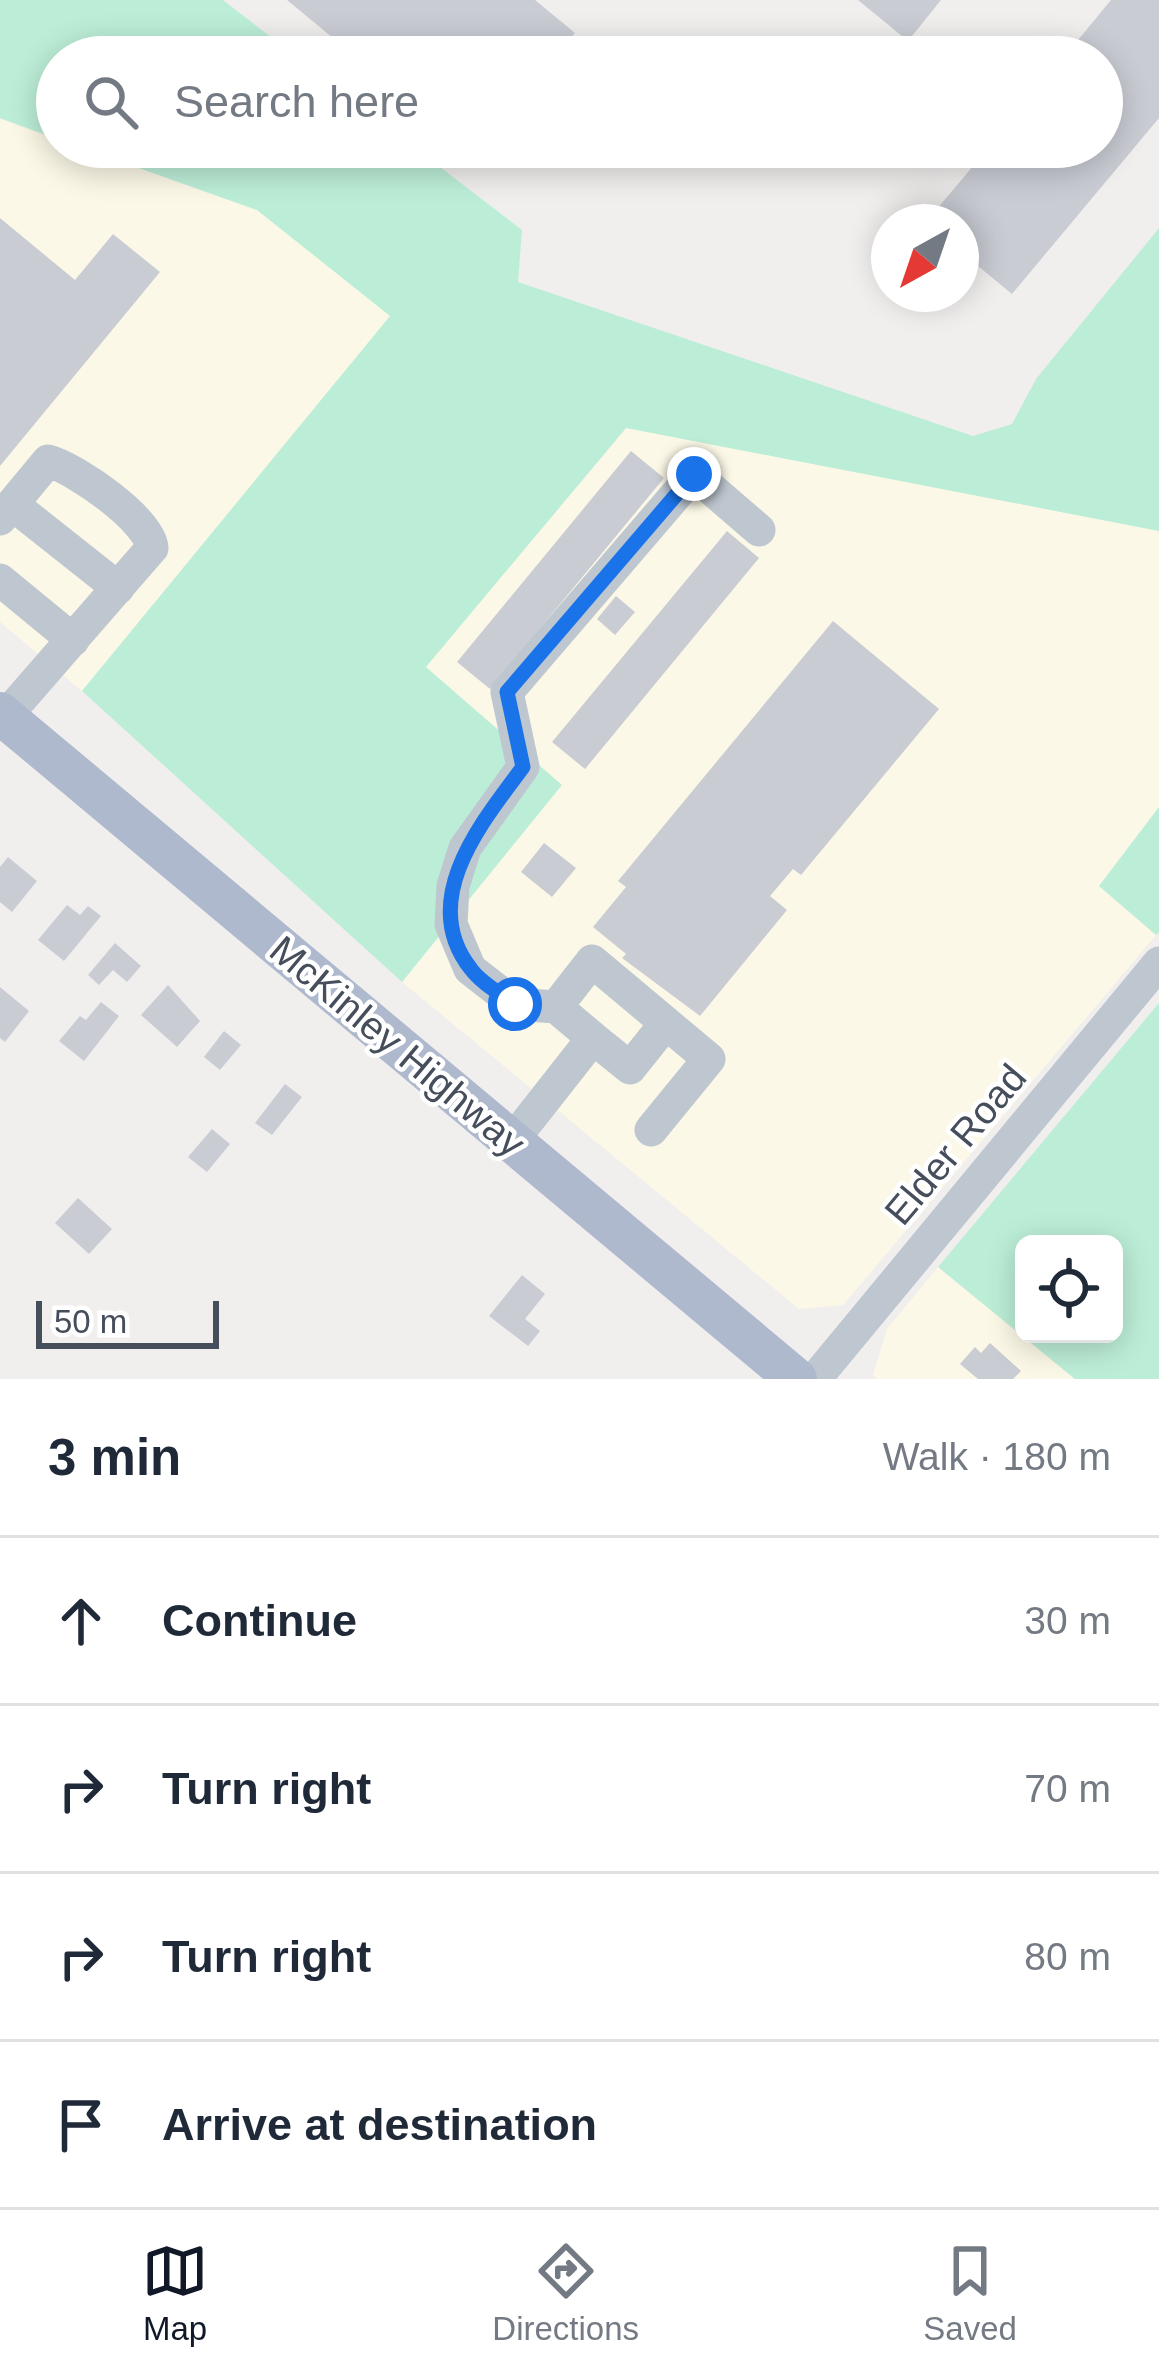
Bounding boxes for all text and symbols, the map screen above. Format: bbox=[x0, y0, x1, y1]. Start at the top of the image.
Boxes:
search box bbox=[36, 36, 1123, 168]
icon: search bbox=[78, 69, 144, 135]
text: Search here bbox=[174, 76, 419, 127]
north arrow bbox=[871, 204, 979, 312]
route end bbox=[667, 447, 721, 501]
street label: McKinley Highway bbox=[262, 928, 534, 1166]
route start bbox=[488, 977, 542, 1031]
street label: Elder Road bbox=[876, 1056, 1035, 1233]
map controls bbox=[1015, 1235, 1123, 1343]
button: locate bbox=[1015, 1235, 1123, 1343]
scale bar bbox=[36, 1295, 219, 1348]
text: 50 m bbox=[54, 1303, 127, 1340]
text: 3 min bbox=[48, 1429, 181, 1486]
text: Walk · 180 m bbox=[883, 1435, 1111, 1478]
icon: ahead bbox=[48, 1588, 114, 1654]
text: Continue bbox=[162, 1595, 357, 1646]
text: 30 m bbox=[1024, 1599, 1111, 1642]
icon: right bbox=[48, 1756, 114, 1822]
text: Turn right bbox=[162, 1763, 371, 1814]
text: 70 m bbox=[1024, 1767, 1111, 1810]
icon: right bbox=[48, 1924, 114, 1990]
text: Turn right bbox=[162, 1931, 371, 1982]
text: 80 m bbox=[1024, 1935, 1111, 1978]
icon: arrive bbox=[48, 2092, 114, 2158]
text: Arrive at destination bbox=[162, 2099, 597, 2150]
tab: Map bbox=[142, 2238, 208, 2348]
tab: Directions bbox=[492, 2238, 639, 2348]
tab: Saved bbox=[923, 2238, 1017, 2348]

